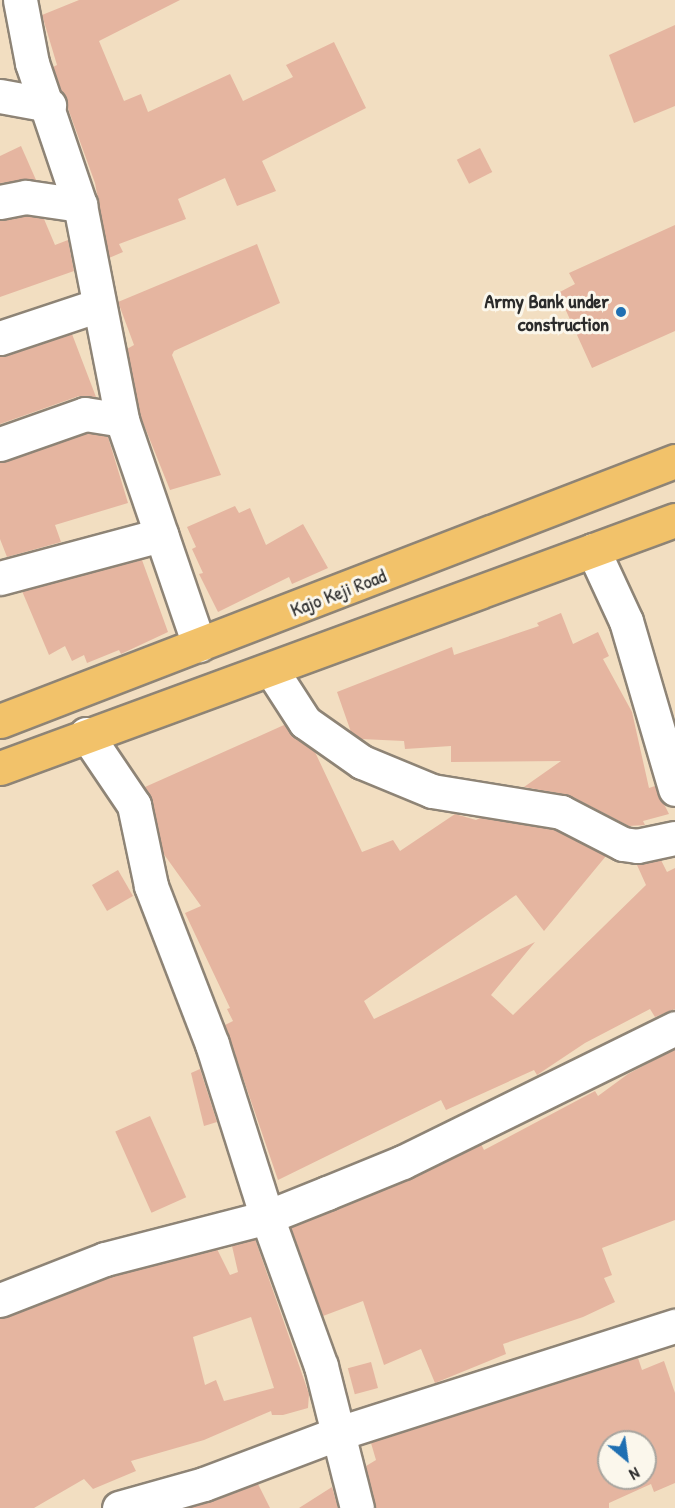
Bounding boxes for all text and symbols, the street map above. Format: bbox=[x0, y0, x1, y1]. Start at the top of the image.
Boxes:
place label: Army Bank under construction bbox=[484, 288, 609, 335]
marker: Army Bank under construction bbox=[614, 305, 628, 319]
street label: Kajo Keji Road bbox=[287, 563, 389, 621]
north arrow bbox=[597, 1430, 657, 1490]
text: N bbox=[626, 1462, 644, 1486]

